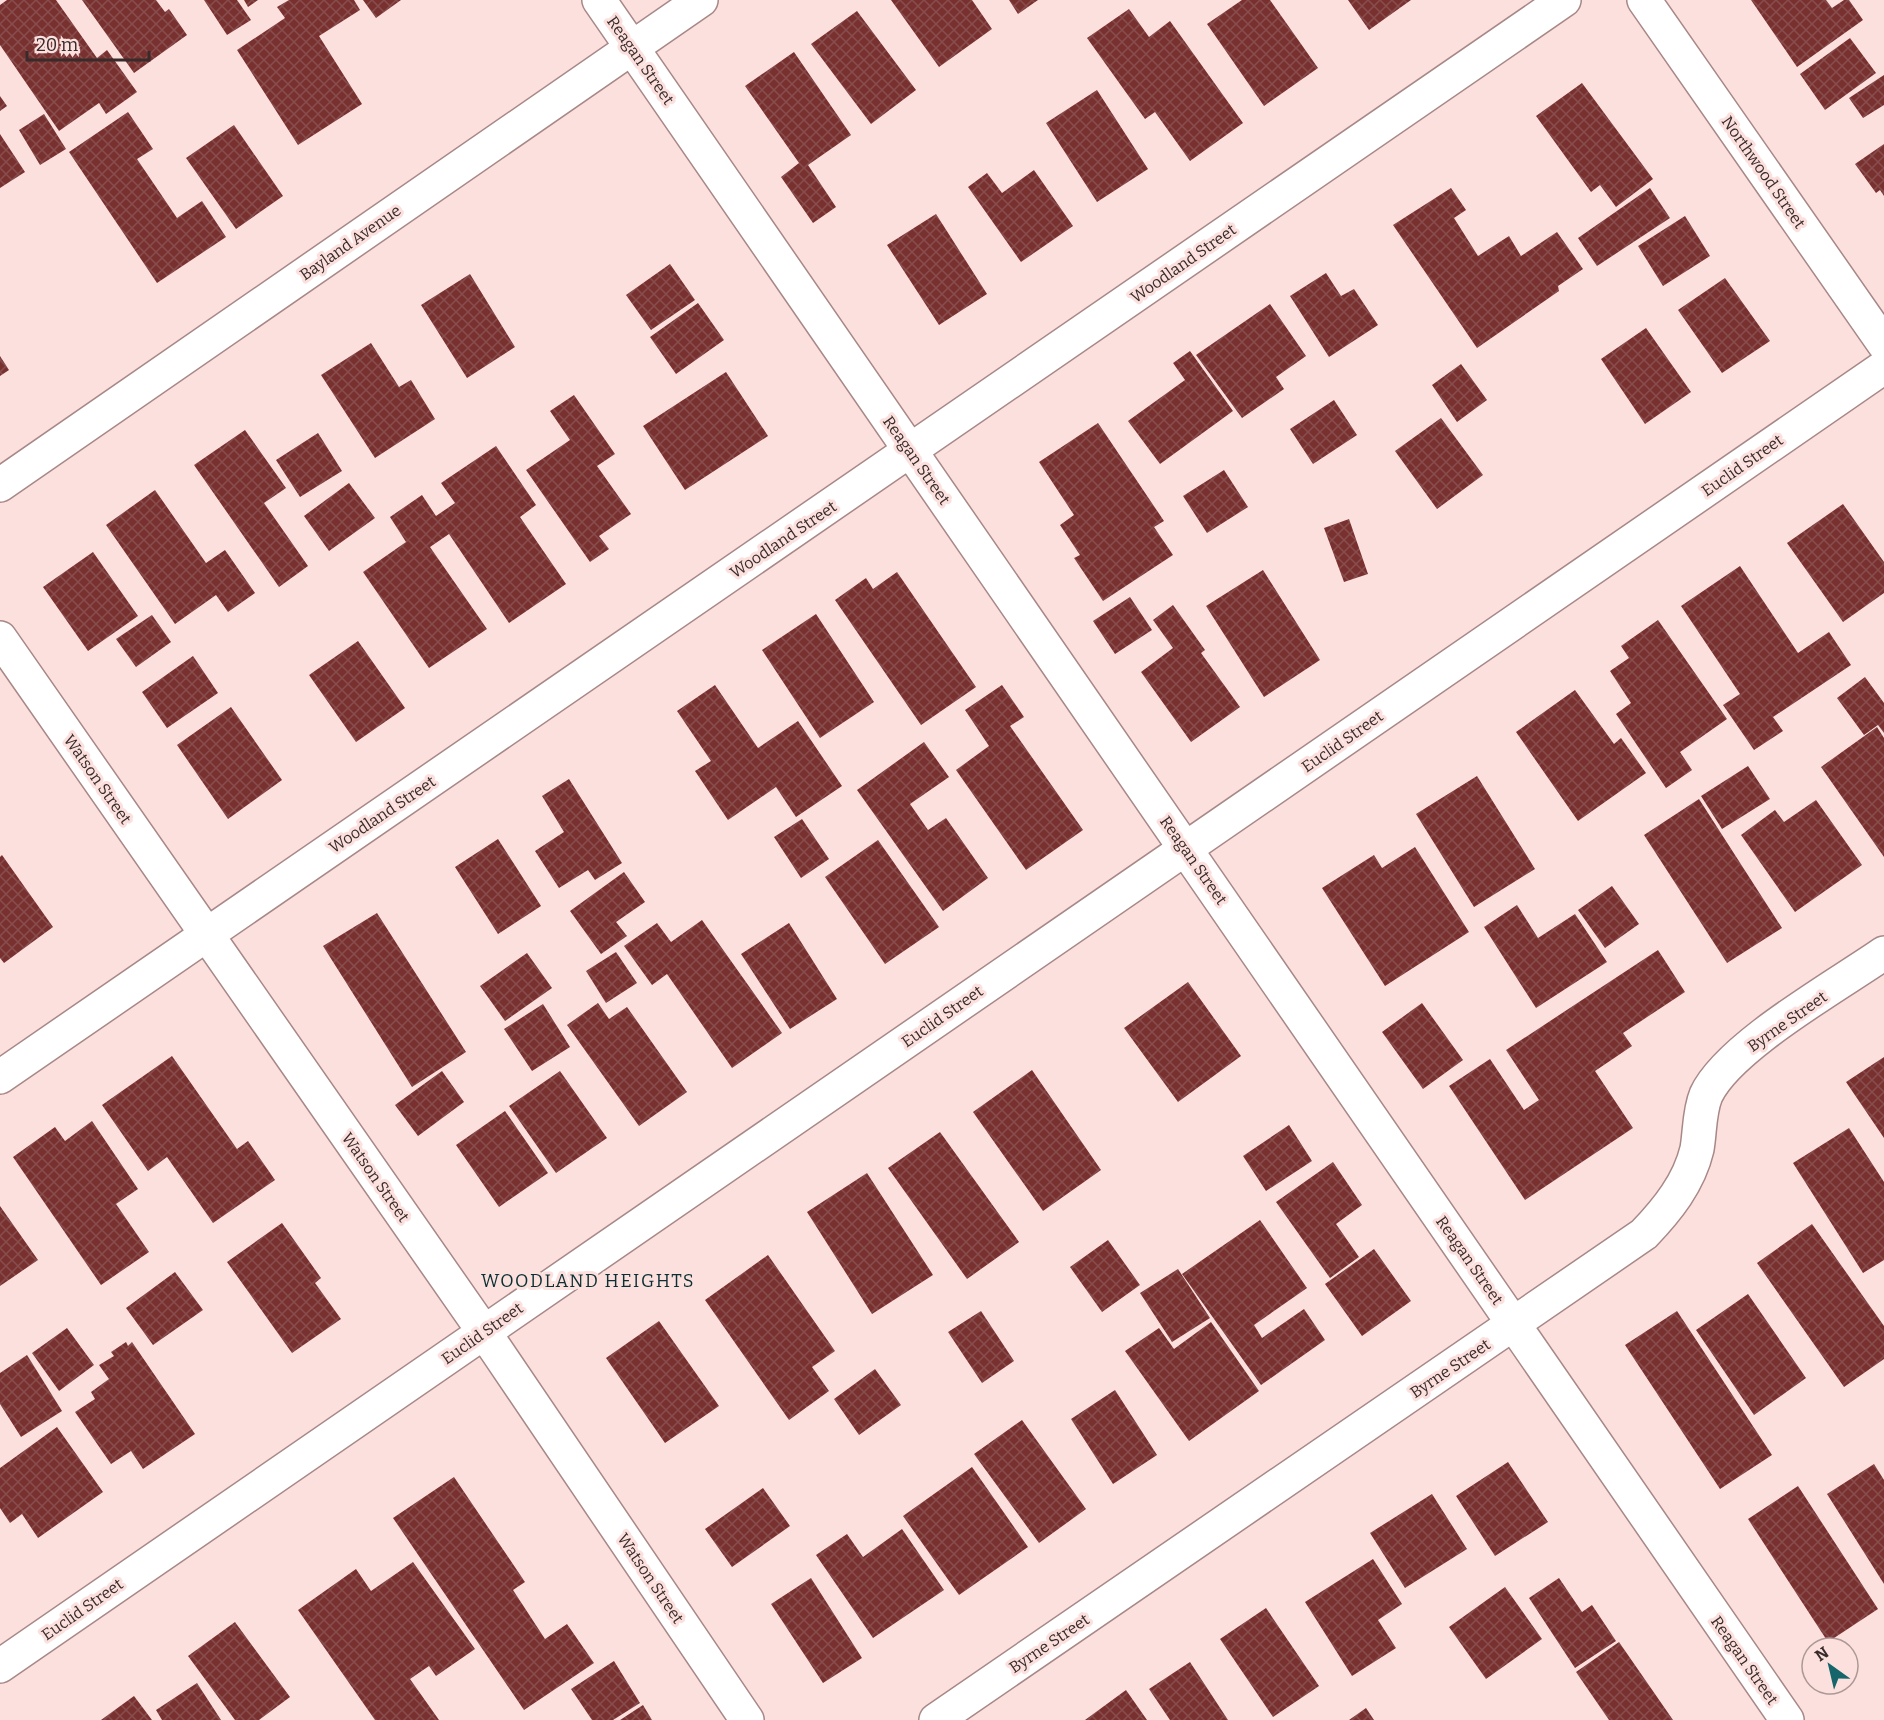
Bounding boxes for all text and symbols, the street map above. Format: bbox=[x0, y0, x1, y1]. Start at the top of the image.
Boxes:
street label: Reagan Street bbox=[603, 12, 678, 108]
scale bar bbox=[27, 24, 148, 62]
text: 20 m bbox=[36, 34, 78, 56]
street label: Northwood Street bbox=[1718, 113, 1810, 232]
street label: Bayland Avenue bbox=[296, 201, 404, 284]
street label: Woodland Street bbox=[1127, 220, 1240, 307]
street label: Reagan Street bbox=[879, 412, 954, 508]
street label: Euclid Street bbox=[1698, 430, 1787, 500]
street label: Woodland Street bbox=[726, 497, 840, 582]
street label: Euclid Street bbox=[1298, 706, 1387, 776]
street label: Watson Street bbox=[60, 731, 136, 828]
street label: Woodland Street bbox=[325, 772, 439, 857]
street label: Reagan Street bbox=[1156, 812, 1231, 908]
street label: Euclid Street bbox=[898, 981, 987, 1051]
street label: Byrne Street bbox=[1744, 987, 1831, 1056]
street label: Watson Street bbox=[338, 1129, 414, 1226]
street label: Reagan Street bbox=[1432, 1212, 1507, 1308]
district label: WOODLAND HEIGHTS bbox=[481, 1270, 695, 1292]
street label: Euclid Street bbox=[438, 1298, 527, 1368]
street label: Byrne Street bbox=[1407, 1335, 1494, 1402]
street label: Watson Street bbox=[613, 1530, 688, 1627]
street label: Euclid Street bbox=[38, 1574, 127, 1644]
street label: Byrne Street bbox=[1006, 1610, 1093, 1677]
street label: Reagan Street bbox=[1707, 1612, 1782, 1708]
north arrow bbox=[1800, 1636, 1860, 1696]
text: N bbox=[1811, 1643, 1832, 1665]

